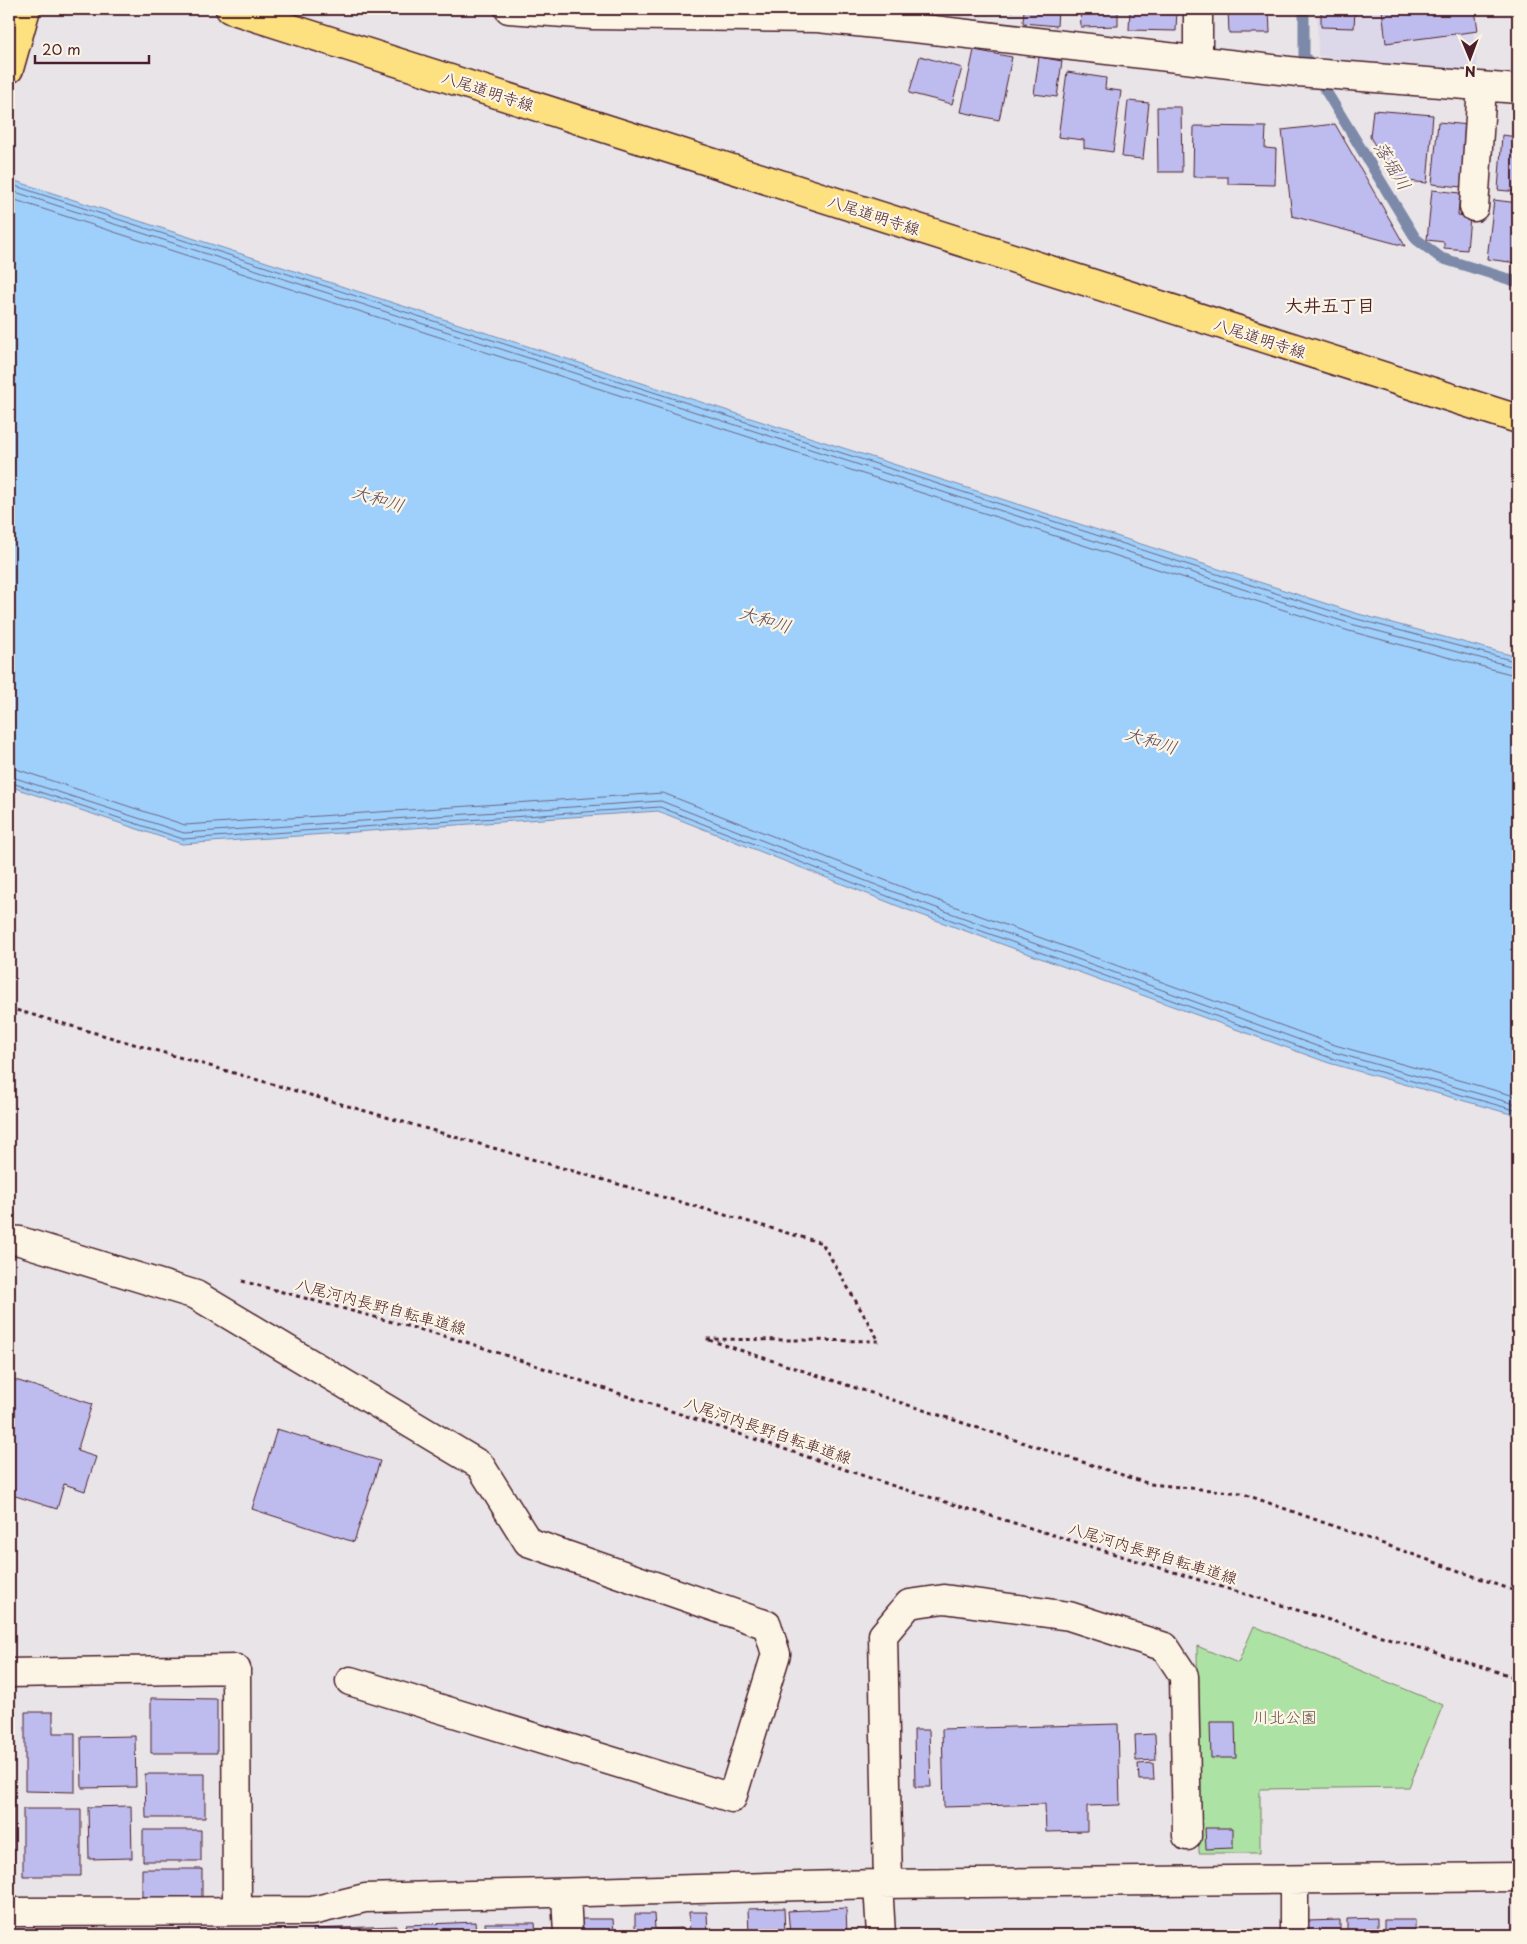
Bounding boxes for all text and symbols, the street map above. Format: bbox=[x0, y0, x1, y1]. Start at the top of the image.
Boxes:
scale bar bbox=[35, 32, 149, 64]
north arrow bbox=[1444, 32, 1494, 82]
text: 20 m bbox=[42, 37, 81, 60]
text: N bbox=[1465, 61, 1476, 82]
street label: 八尾道明寺線 bbox=[439, 64, 538, 116]
water label: 落堀川 bbox=[1368, 135, 1419, 195]
street label: 八尾道明寺線 bbox=[825, 188, 924, 240]
district label: 大井五丁目 bbox=[1285, 291, 1375, 318]
street label: 八尾道明寺線 bbox=[1211, 311, 1310, 363]
water label: 大和川 bbox=[349, 477, 408, 518]
water label: 大和川 bbox=[736, 598, 795, 639]
water label: 大和川 bbox=[1122, 719, 1181, 760]
street label: 八尾河内長野自転車道線 bbox=[293, 1271, 469, 1339]
street label: 八尾河内長野自転車道線 bbox=[681, 1389, 855, 1469]
street label: 八尾河内長野自転車道線 bbox=[1066, 1515, 1241, 1589]
park label: 川北公園 bbox=[1253, 1704, 1317, 1728]

